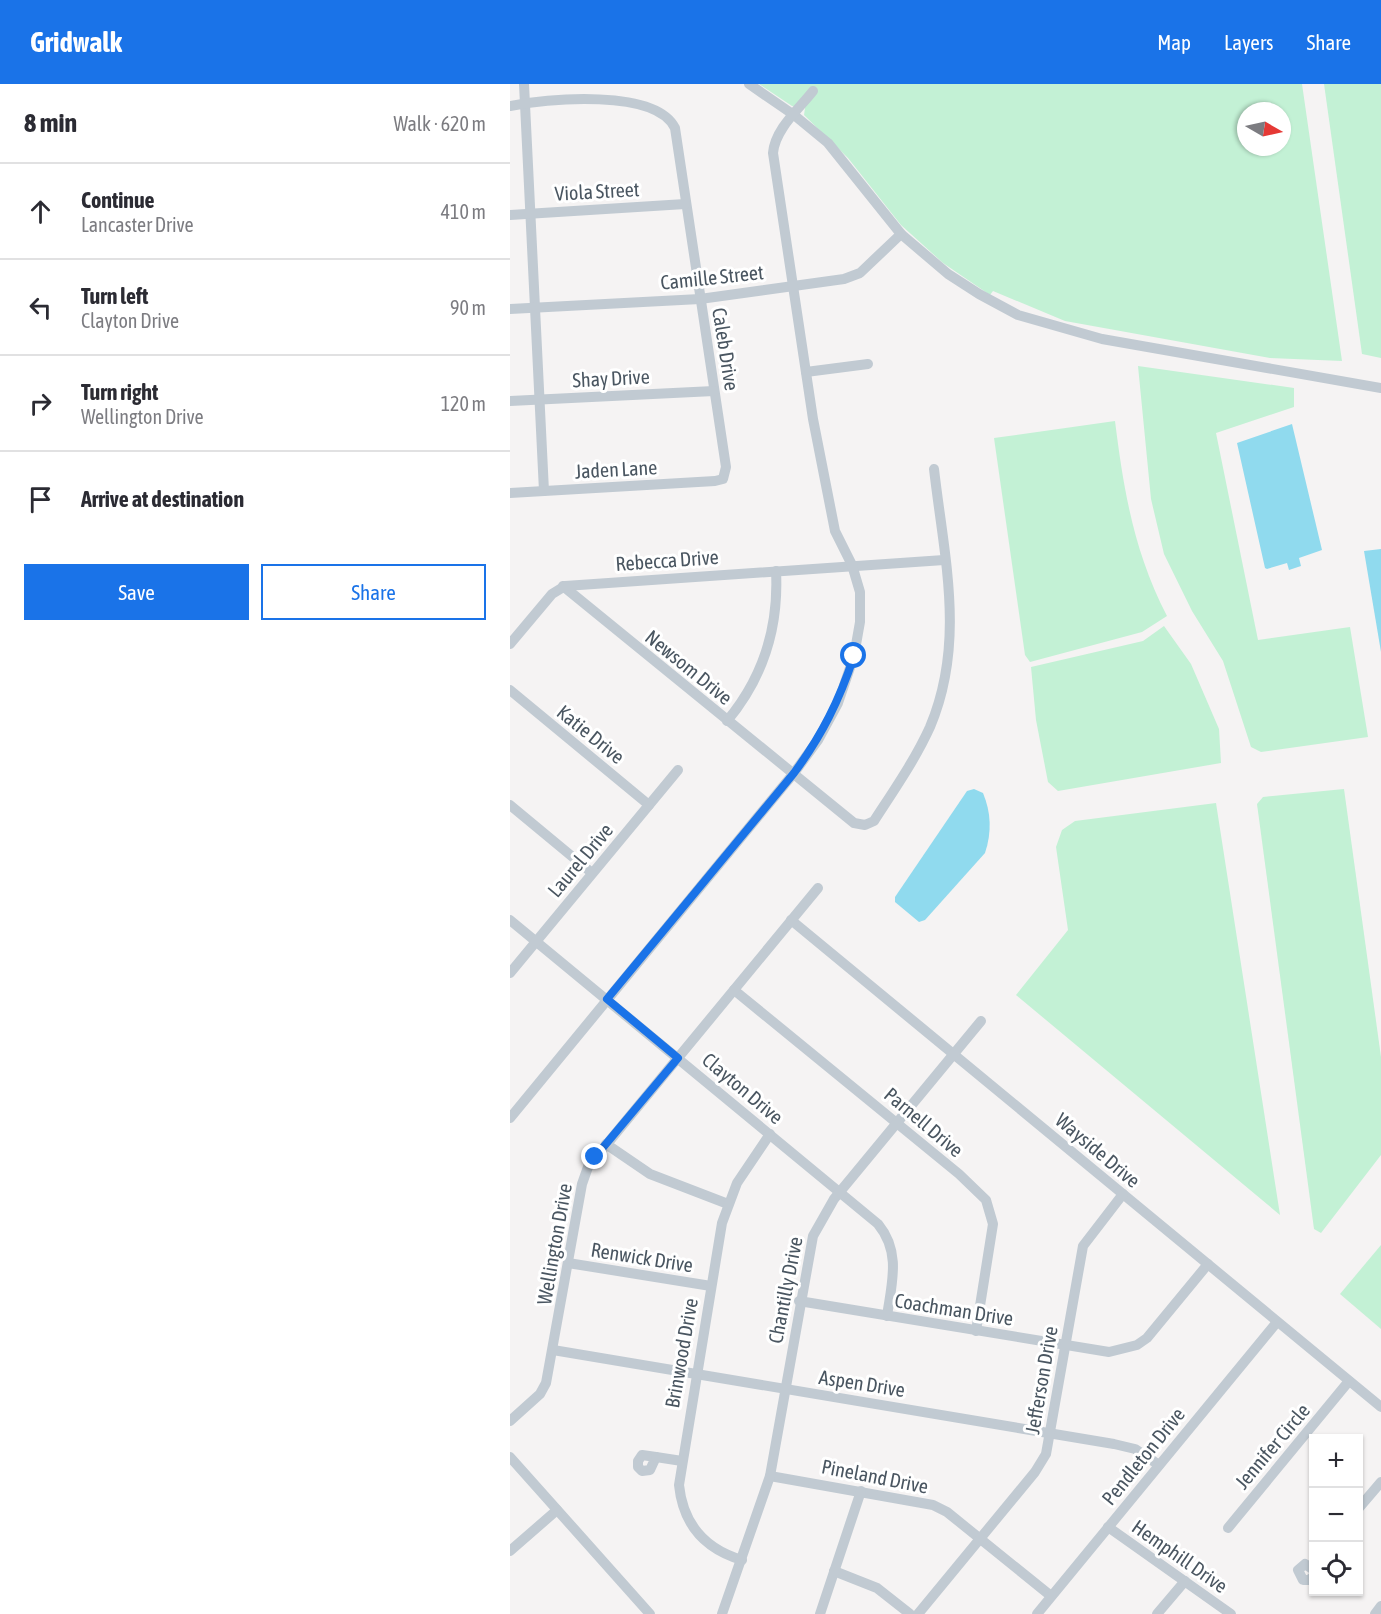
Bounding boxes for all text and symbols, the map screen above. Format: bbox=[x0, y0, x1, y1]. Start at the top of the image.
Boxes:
text: Gridwalk bbox=[30, 26, 122, 58]
text: Map bbox=[1157, 30, 1191, 54]
text: Layers bbox=[1224, 30, 1274, 54]
text: Share bbox=[1307, 30, 1351, 54]
north arrow bbox=[1237, 102, 1291, 156]
text: 8 min bbox=[24, 108, 77, 138]
text: Walk · 620 m bbox=[394, 112, 486, 135]
street label: Viola Street bbox=[554, 177, 640, 205]
text: Continue bbox=[81, 187, 155, 213]
icon: ahead bbox=[24, 195, 57, 228]
text: 410 m bbox=[441, 200, 486, 223]
text: Lancaster Drive bbox=[81, 213, 194, 236]
street label: Camille Street bbox=[659, 260, 765, 294]
text: Turn left bbox=[81, 283, 148, 309]
icon: left bbox=[24, 291, 57, 324]
text: 90 m bbox=[450, 296, 486, 319]
street label: Caleb Drive bbox=[708, 306, 744, 392]
text: Clayton Drive bbox=[81, 309, 179, 332]
street label: Shay Drive bbox=[572, 364, 650, 392]
text: Turn right bbox=[81, 379, 158, 405]
icon: right bbox=[24, 387, 57, 420]
text: 120 m bbox=[441, 392, 486, 415]
text: Wellington Drive bbox=[81, 405, 204, 428]
street label: Jaden Lane bbox=[574, 455, 658, 483]
icon: arrive bbox=[24, 483, 57, 516]
text: Arrive at destination bbox=[81, 486, 244, 512]
street label: Rebecca Drive bbox=[615, 545, 719, 575]
button: Save bbox=[24, 564, 249, 620]
button: Share bbox=[261, 564, 486, 620]
street label: Newsom Drive bbox=[641, 625, 737, 709]
route start bbox=[840, 642, 866, 668]
street label: Katie Drive bbox=[553, 700, 629, 768]
street label: Laurel Drive bbox=[543, 819, 617, 901]
street label: Clayton Drive bbox=[698, 1048, 788, 1128]
street label: Parnell Drive bbox=[880, 1082, 968, 1162]
street label: Wayside Drive bbox=[1051, 1108, 1145, 1192]
route end bbox=[581, 1143, 607, 1169]
street label: Wellington Drive bbox=[532, 1182, 576, 1306]
street label: Chantilly Drive bbox=[763, 1235, 807, 1345]
street label: Renwick Drive bbox=[589, 1238, 695, 1276]
street label: Coachman Drive bbox=[893, 1288, 1015, 1330]
street label: Brinwood Drive bbox=[660, 1296, 702, 1410]
street label: Jefferson Drive bbox=[1020, 1324, 1062, 1436]
street label: Aspen Drive bbox=[817, 1365, 907, 1401]
street label: Jennifer Circle bbox=[1230, 1399, 1314, 1493]
street label: Pendleton Drive bbox=[1097, 1403, 1189, 1509]
map controls bbox=[1309, 1434, 1363, 1596]
button: + bbox=[1309, 1434, 1363, 1488]
street label: Pineland Drive bbox=[820, 1454, 930, 1498]
button: − bbox=[1309, 1488, 1363, 1542]
street label: Hemphill Drive bbox=[1128, 1515, 1232, 1597]
button: locate bbox=[1309, 1542, 1363, 1596]

